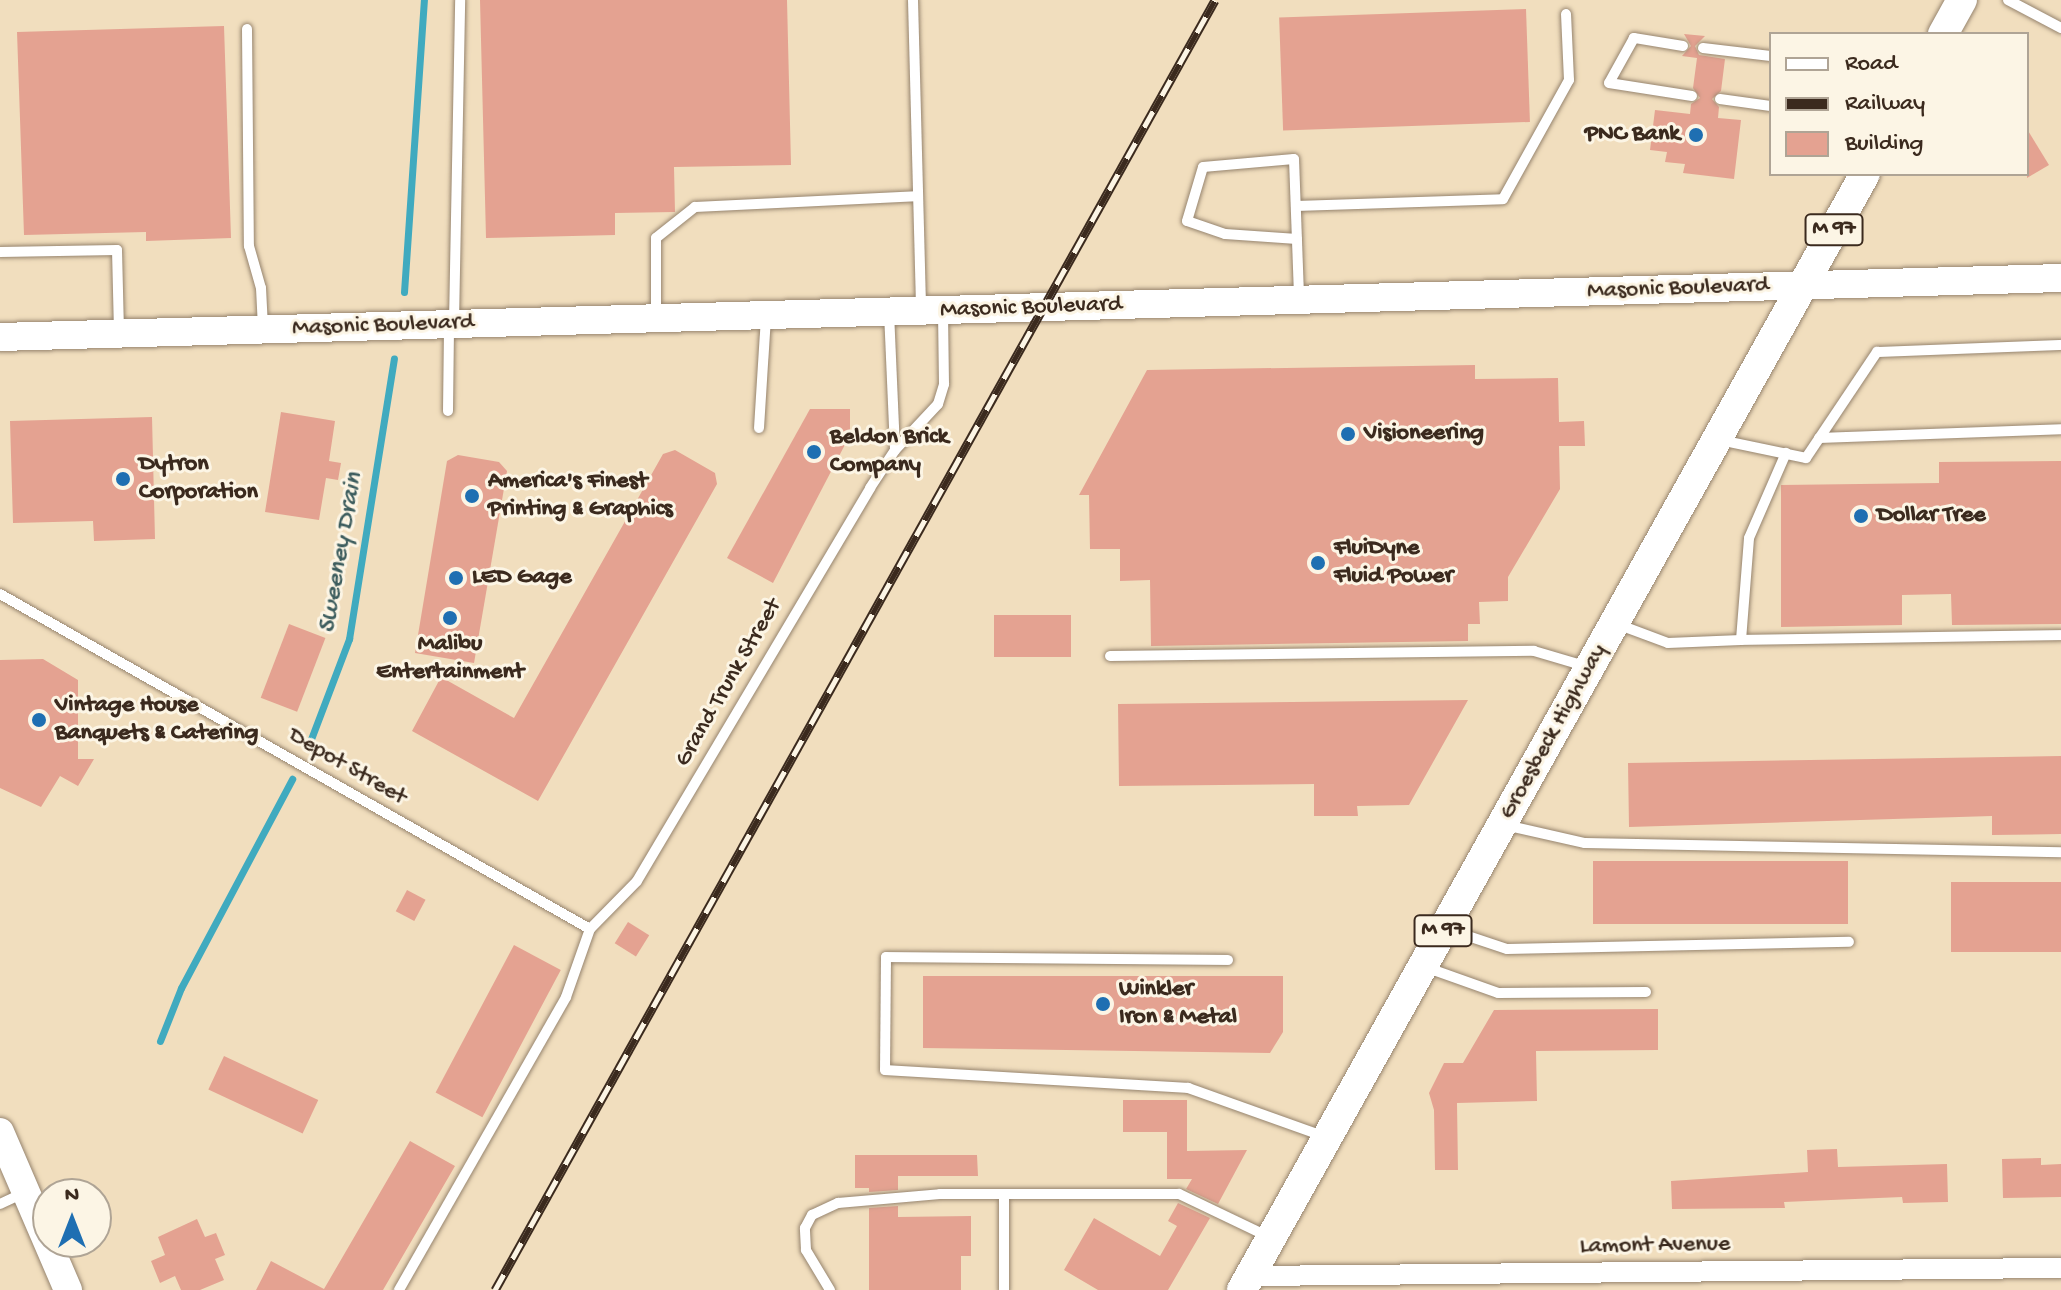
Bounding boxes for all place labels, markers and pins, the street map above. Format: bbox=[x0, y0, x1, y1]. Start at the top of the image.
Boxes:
place label: PNC Bank bbox=[1585, 121, 1680, 149]
marker: PNC Bank bbox=[1687, 126, 1705, 144]
place label: Visioneering bbox=[1364, 420, 1484, 448]
place label: Beldon Brick Company bbox=[830, 424, 948, 480]
marker: Visioneering bbox=[1339, 425, 1357, 443]
marker: Beldon Brick Company bbox=[805, 443, 823, 461]
place label: Dytron Corporation bbox=[139, 451, 258, 507]
place label: America's Finest Printing & Graphics bbox=[488, 468, 673, 524]
marker: Dytron Corporation bbox=[114, 470, 132, 488]
marker: America's Finest Printing & Graphics bbox=[463, 487, 481, 505]
place label: Dollar Tree bbox=[1877, 502, 1986, 530]
marker: Dollar Tree bbox=[1852, 507, 1870, 525]
place label: FluiDyne Fluid Power bbox=[1334, 535, 1453, 591]
marker: FluiDyne Fluid Power bbox=[1309, 554, 1327, 572]
place label: LED Gage bbox=[472, 564, 572, 592]
marker: LED Gage bbox=[447, 569, 465, 587]
marker: Malibu Entertainment bbox=[441, 609, 459, 627]
place label: Malibu Entertainment bbox=[376, 631, 524, 687]
place label: Vintage House Banquets & Catering bbox=[55, 692, 258, 748]
marker: Vintage House Banquets & Catering bbox=[30, 711, 48, 729]
place label: Winkler Iron & Metal bbox=[1119, 976, 1237, 1032]
marker: Winkler Iron & Metal bbox=[1094, 995, 1112, 1013]

